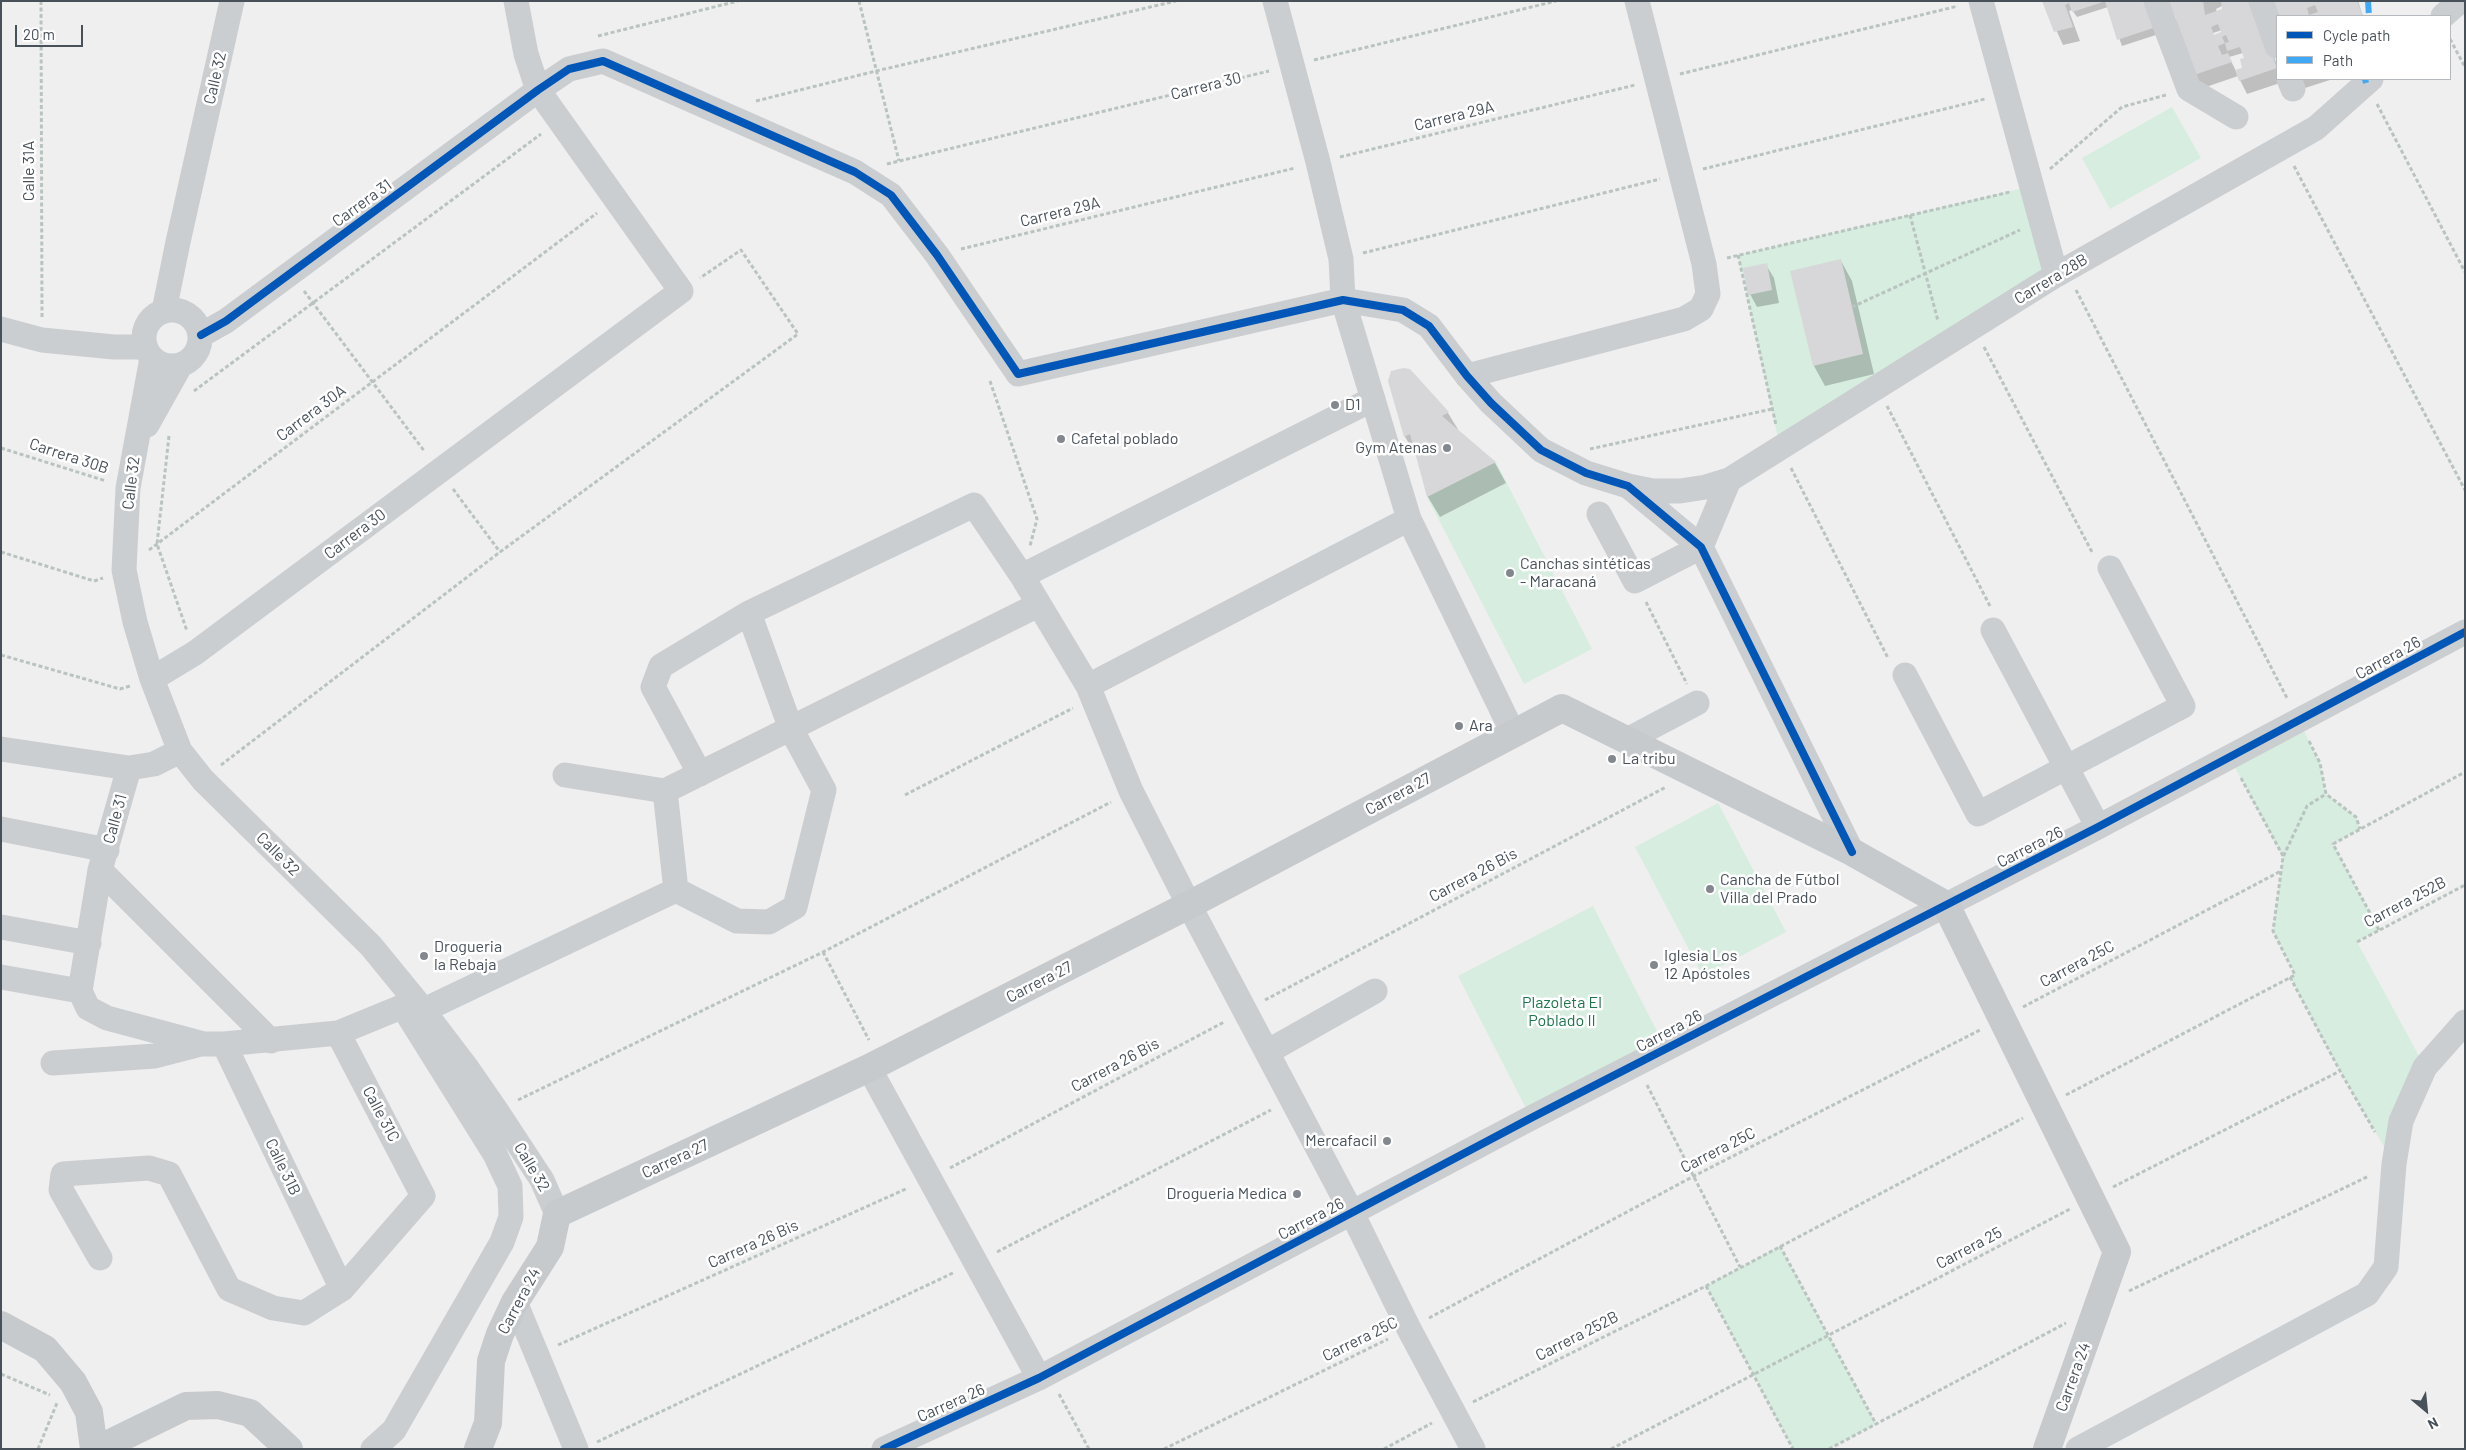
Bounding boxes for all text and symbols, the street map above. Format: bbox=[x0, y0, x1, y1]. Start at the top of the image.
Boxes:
scale bar bbox=[18, 15, 85, 47]
legend bbox=[2276, 15, 2451, 80]
text: 20 m bbox=[23, 25, 55, 43]
text: Cycle path bbox=[2323, 26, 2390, 44]
street label: Calle 32 bbox=[200, 50, 230, 106]
text: Path bbox=[2323, 51, 2353, 69]
street label: Carrera 30 bbox=[1169, 68, 1243, 104]
street label: Carrera 29A bbox=[1412, 97, 1496, 135]
street label: Calle 31A bbox=[19, 141, 39, 201]
street label: Carrera 31 bbox=[329, 175, 395, 231]
street label: Carrera 29A bbox=[1018, 193, 1102, 231]
street label: Carrera 28B bbox=[2011, 250, 2091, 308]
street label: Carrera 30A bbox=[272, 381, 350, 445]
place label: D1 bbox=[1345, 395, 1360, 415]
marker: D1 bbox=[1329, 399, 1341, 411]
place label: Cafetal poblado bbox=[1071, 429, 1178, 449]
marker: Cafetal poblado bbox=[1055, 433, 1067, 445]
street label: Carrera 30B bbox=[27, 434, 111, 478]
place label: Gym Atenas bbox=[1355, 438, 1437, 458]
marker: Gym Atenas bbox=[1441, 442, 1453, 454]
street label: Calle 32 bbox=[118, 455, 144, 511]
street label: Carrera 30 bbox=[320, 505, 390, 563]
place label: Canchas sintéticas - Maracaná bbox=[1520, 554, 1651, 592]
marker: Canchas sintéticas - Maracaná bbox=[1504, 567, 1516, 579]
street label: Carrera 26 bbox=[2352, 632, 2424, 684]
place label: Ara bbox=[1469, 716, 1493, 736]
marker: Ara bbox=[1453, 720, 1465, 732]
place label: La tribu bbox=[1622, 749, 1676, 769]
marker: La tribu bbox=[1606, 753, 1618, 765]
street label: Carrera 27 bbox=[1362, 769, 1434, 819]
street label: Calle 31 bbox=[99, 792, 131, 846]
street label: Carrera 26 bbox=[1994, 822, 2066, 872]
street label: Calle 32 bbox=[252, 828, 304, 880]
street label: Carrera 26 Bis bbox=[1426, 844, 1520, 906]
place label: Cancha de Fútbol Villa del Prado bbox=[1720, 870, 1839, 908]
street label: Carrera 252B bbox=[2361, 872, 2449, 932]
marker: Cancha de Fútbol Villa del Prado bbox=[1704, 883, 1716, 895]
street label: Carrera 25C bbox=[2036, 936, 2118, 992]
place label: Drogueria la Rebaja bbox=[434, 937, 502, 975]
place label: Iglesia Los 12 Apóstoles bbox=[1664, 946, 1750, 984]
marker: Drogueria la Rebaja bbox=[418, 950, 430, 962]
street label: Carrera 27 bbox=[1003, 957, 1075, 1007]
marker: Iglesia Los 12 Apóstoles bbox=[1648, 959, 1660, 971]
park label: Plazoleta El Poblado II bbox=[1522, 993, 1602, 1031]
street label: Carrera 26 bbox=[1633, 1006, 1705, 1056]
street label: Carrera 26 Bis bbox=[1068, 1034, 1162, 1096]
street label: Calle 31C bbox=[358, 1083, 404, 1145]
street label: Carrera 25C bbox=[1677, 1123, 1759, 1177]
place label: Mercafacil bbox=[1305, 1131, 1377, 1151]
street label: Carrera 27 bbox=[639, 1135, 711, 1183]
marker: Mercafacil bbox=[1381, 1135, 1393, 1147]
street label: Calle 31B bbox=[261, 1136, 305, 1198]
street label: Calle 32 bbox=[510, 1139, 554, 1195]
place label: Drogueria Medica bbox=[1166, 1184, 1287, 1204]
marker: Drogueria Medica bbox=[1291, 1188, 1303, 1200]
street label: Carrera 26 bbox=[1275, 1194, 1347, 1244]
street label: Carrera 26 Bis bbox=[705, 1216, 801, 1272]
street label: Carrera 25 bbox=[1933, 1223, 2005, 1273]
street label: Carrera 24 bbox=[494, 1265, 544, 1337]
street label: Carrera 252B bbox=[1532, 1307, 1622, 1365]
street label: Carrera 25C bbox=[1319, 1312, 1401, 1366]
street label: Carrera 24 bbox=[2052, 1340, 2094, 1414]
street label: Carrera 26 bbox=[914, 1380, 988, 1426]
north arrow bbox=[2401, 1385, 2451, 1435]
text: N bbox=[2425, 1414, 2441, 1433]

